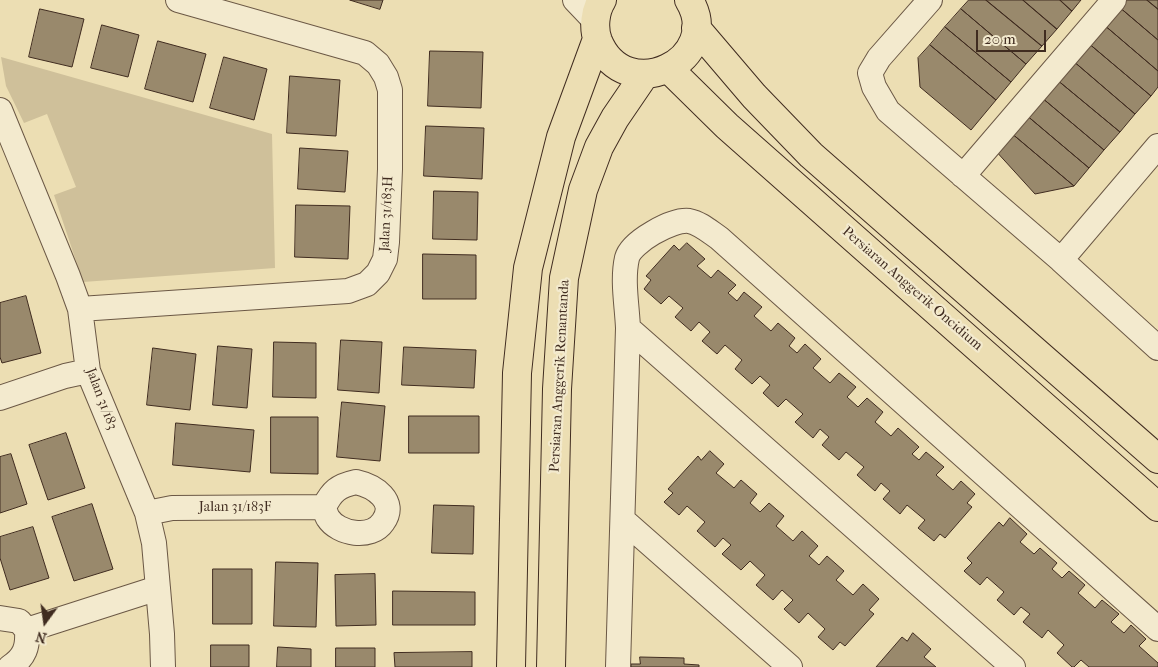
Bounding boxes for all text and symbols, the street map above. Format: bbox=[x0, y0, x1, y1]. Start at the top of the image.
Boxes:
scale bar bbox=[978, 20, 1048, 52]
text: 20 m bbox=[984, 30, 1016, 48]
street label: Jalan 31/183H bbox=[377, 176, 397, 252]
street label: Persiaran Anggerik Oncidium bbox=[838, 224, 986, 354]
street label: Persiaran Anggerik Renantanda bbox=[547, 279, 573, 473]
street label: Jalan 31/183 bbox=[82, 366, 120, 432]
street label: Jalan 31/183F bbox=[199, 500, 271, 516]
north arrow bbox=[20, 597, 70, 647]
text: N bbox=[34, 628, 48, 647]

